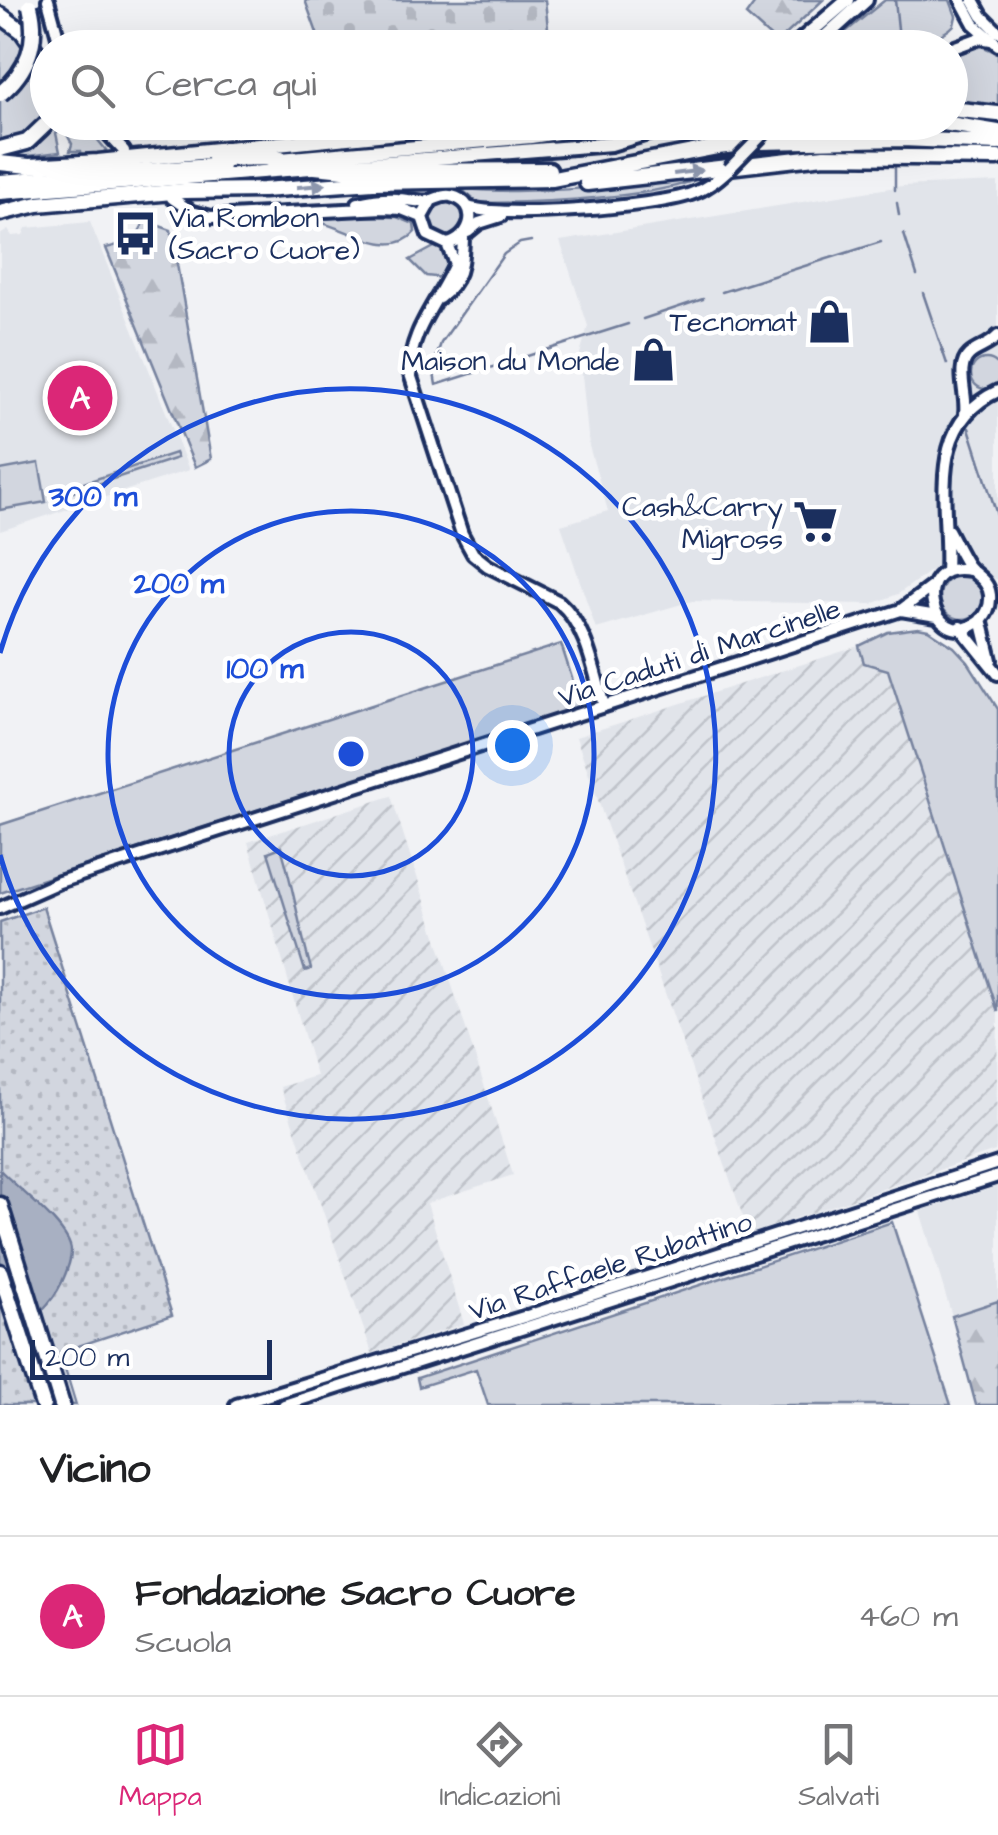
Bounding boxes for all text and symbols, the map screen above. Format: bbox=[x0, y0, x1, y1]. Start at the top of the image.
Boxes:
search box bbox=[30, 30, 968, 140]
icon: search bbox=[65, 58, 120, 113]
text: Cerca qui bbox=[145, 59, 317, 111]
one-way arrow bbox=[673, 163, 704, 179]
one-way arrow bbox=[295, 178, 327, 194]
place label: Via Rombon (Sacro Cuore) bbox=[169, 199, 360, 270]
bus stop icon: Via Rombon (Sacro Cuore) bbox=[112, 209, 160, 257]
shop icon: Tecnomat bbox=[806, 297, 854, 345]
place label: Tecnomat bbox=[670, 303, 798, 342]
shop icon: Maison du Monde bbox=[629, 336, 677, 384]
place label: Maison du Monde bbox=[401, 342, 620, 381]
pin: A bbox=[48, 360, 112, 436]
text: 300 m bbox=[48, 476, 138, 518]
place label: Cash&Carry Migross bbox=[622, 488, 783, 560]
supermarket icon: Cash&Carry Migross bbox=[792, 498, 840, 546]
text: 200 m bbox=[133, 563, 225, 605]
street label: Via Caduti di Marcinelle bbox=[553, 589, 845, 717]
text: 100 m bbox=[226, 648, 304, 690]
your location bbox=[487, 720, 538, 771]
centre of rings bbox=[333, 736, 369, 772]
street label: Via Raffaele Rubattino bbox=[464, 1202, 757, 1331]
scale bar bbox=[30, 1335, 272, 1380]
text: 200 m bbox=[45, 1338, 129, 1377]
text: Vicino bbox=[40, 1441, 150, 1499]
text: Fondazione Sacro Cuore bbox=[135, 1568, 576, 1620]
text: A bbox=[62, 1594, 83, 1639]
text: 460 m bbox=[858, 1594, 958, 1639]
text: Scuola bbox=[135, 1620, 231, 1665]
tab: Mappa bbox=[119, 1717, 202, 1816]
tab: Indicazioni bbox=[439, 1717, 560, 1816]
tab: Salvati bbox=[798, 1717, 879, 1816]

